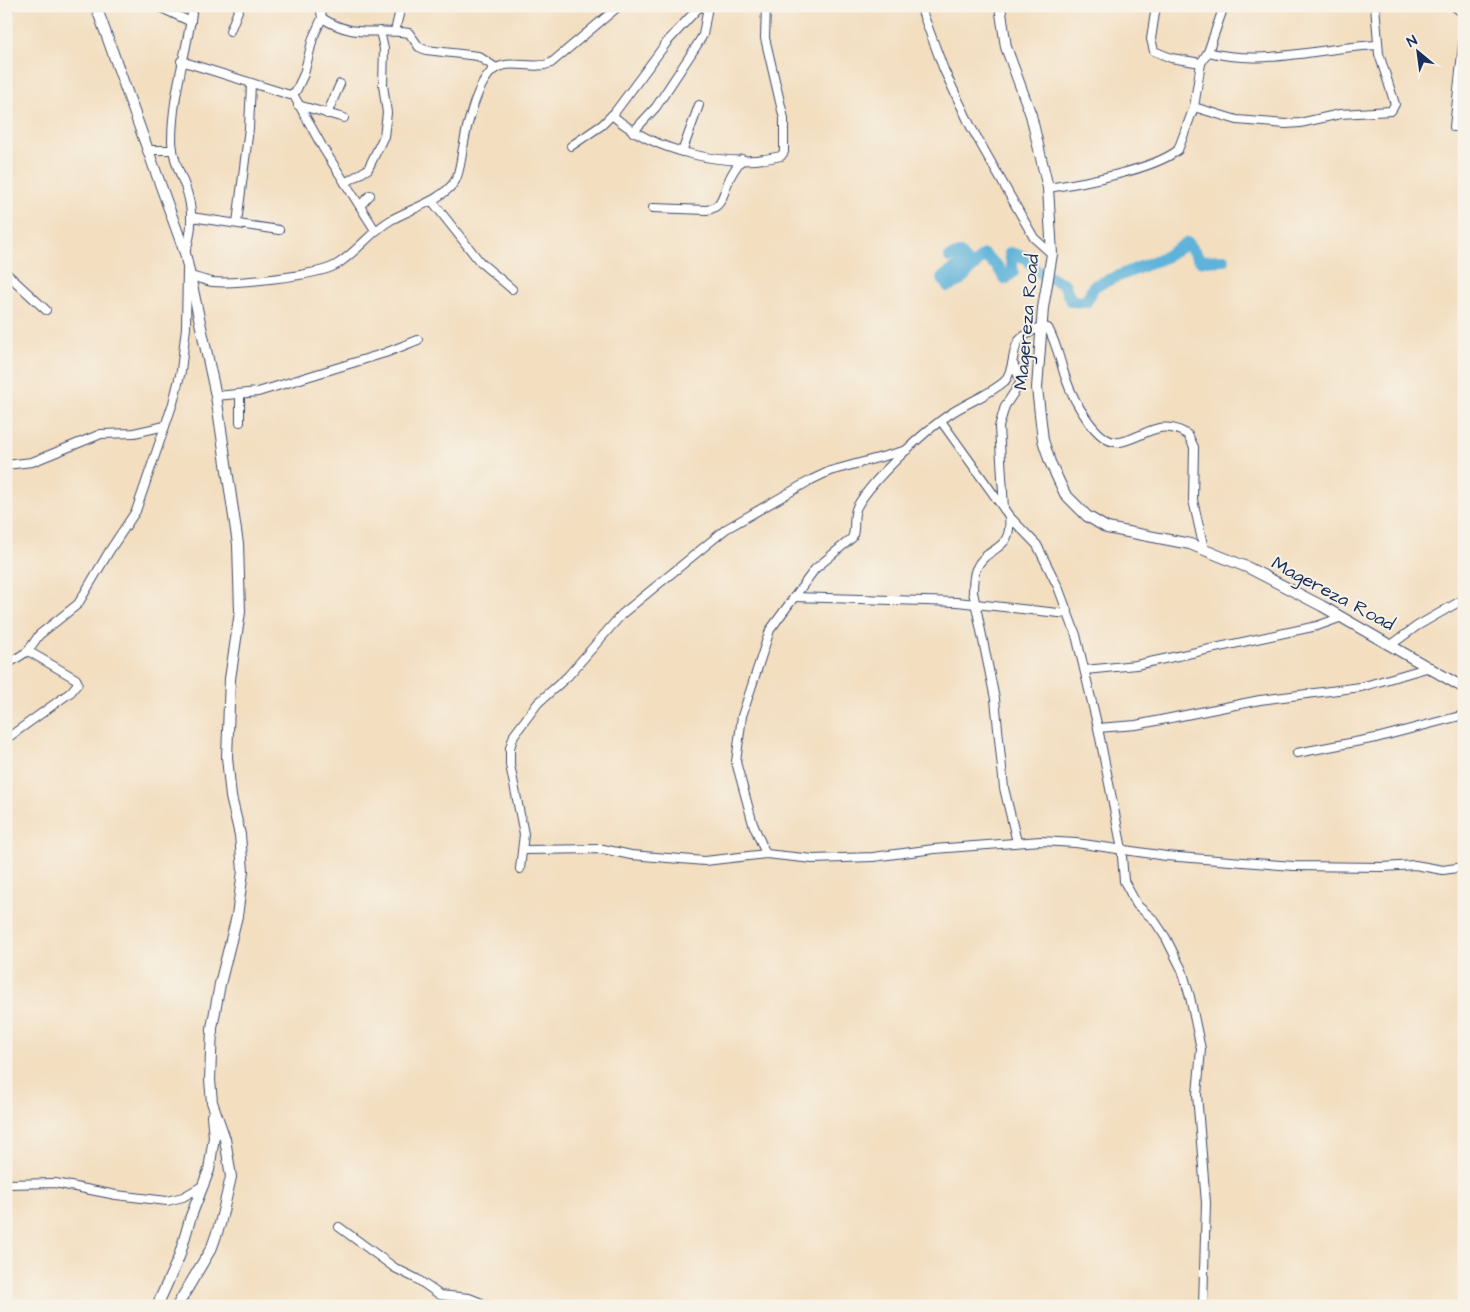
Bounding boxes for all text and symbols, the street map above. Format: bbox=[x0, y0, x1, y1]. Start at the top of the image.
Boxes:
north arrow bbox=[1392, 28, 1442, 78]
text: N bbox=[1403, 31, 1421, 52]
street label: Magereza Road bbox=[1008, 253, 1047, 391]
street label: Magereza Road bbox=[1266, 550, 1400, 639]

